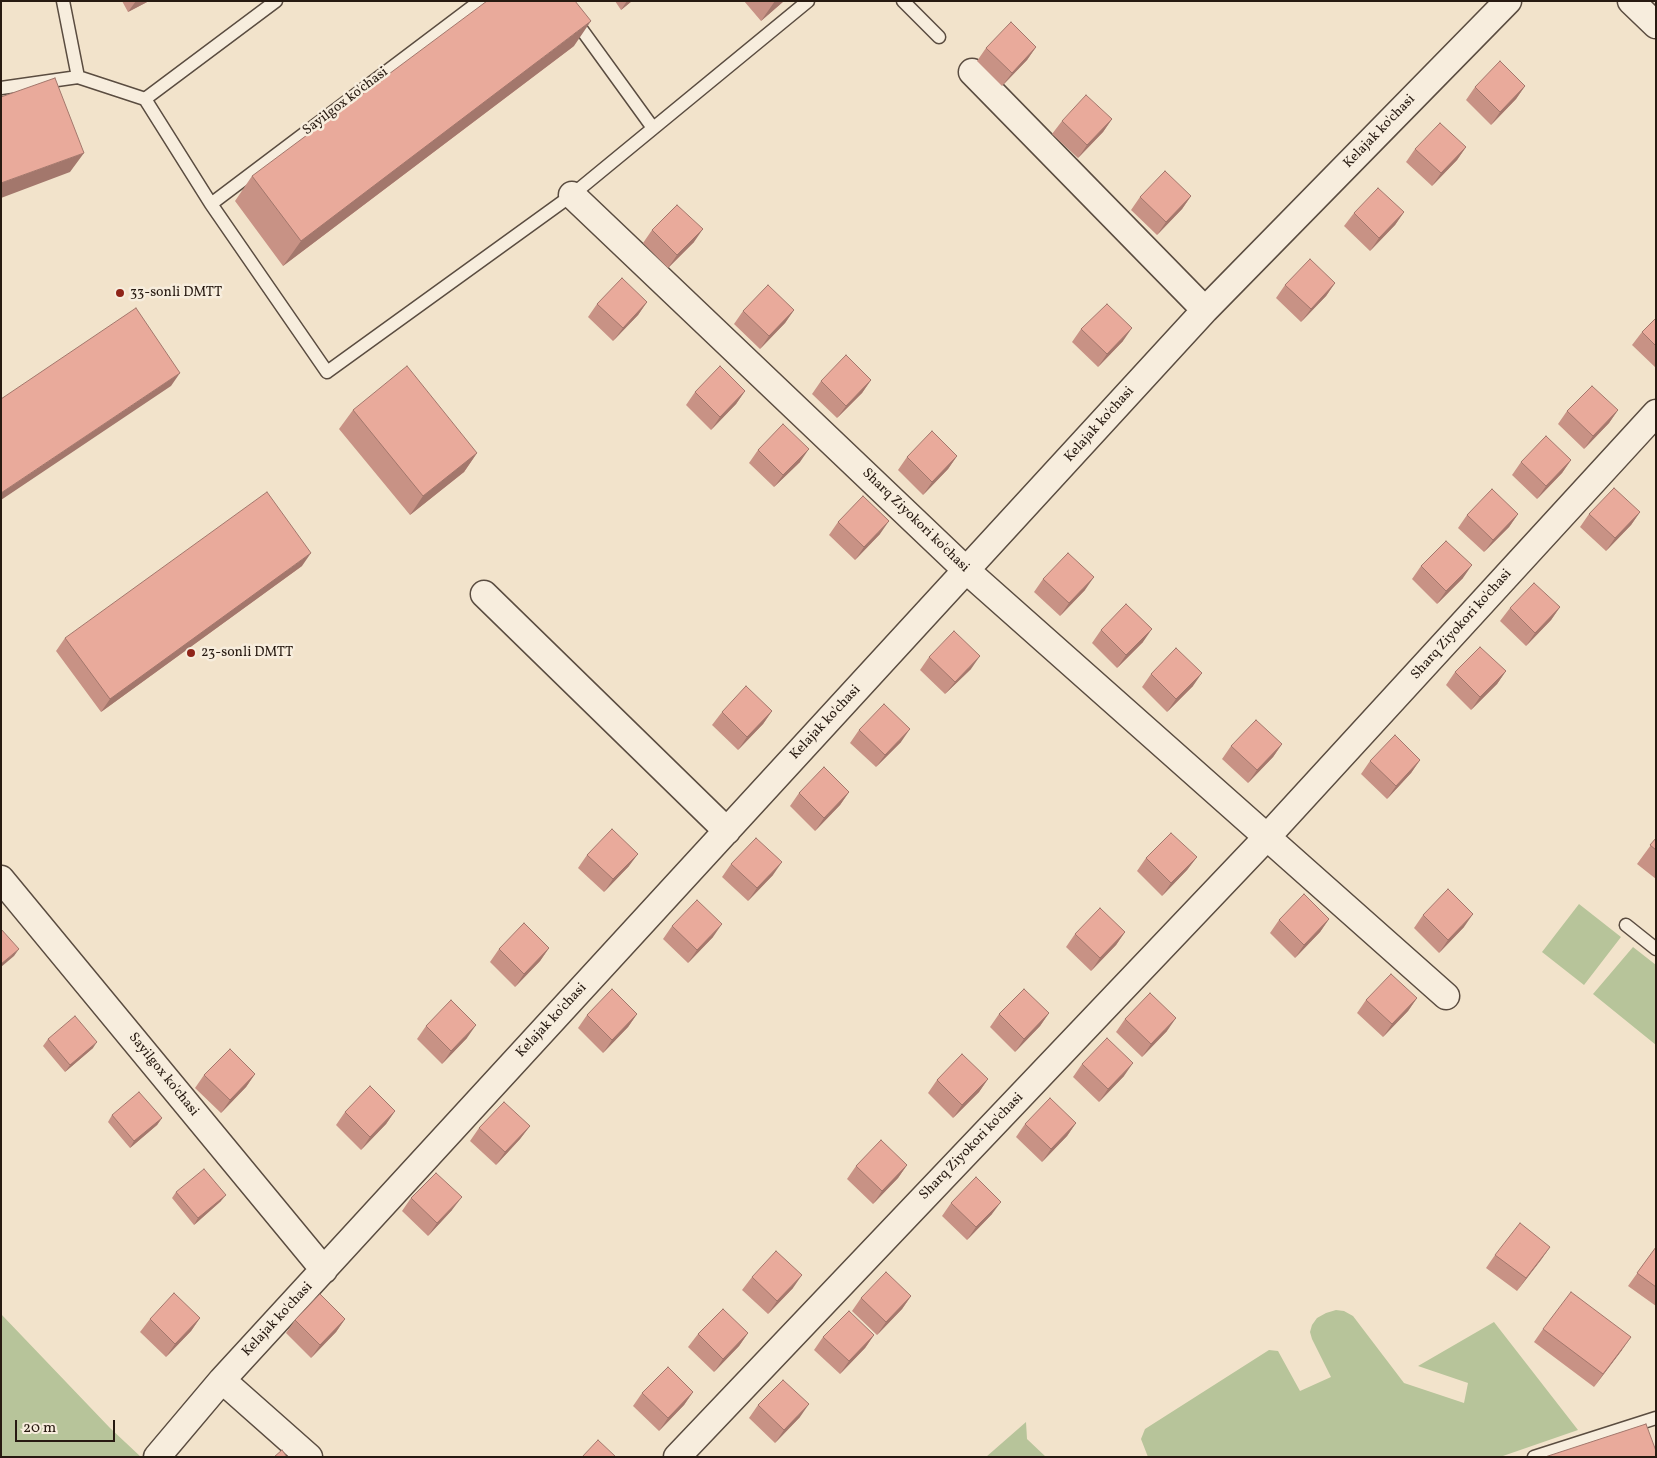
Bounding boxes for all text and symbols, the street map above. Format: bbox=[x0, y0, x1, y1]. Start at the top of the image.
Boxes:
street label: Sayilgox ko'chasi bbox=[300, 64, 392, 140]
street label: Kelajak ko'chasi bbox=[1341, 92, 1419, 172]
place label: 33-sonli DMTT bbox=[130, 285, 222, 301]
marker: 33-sonli DMTT bbox=[114, 287, 126, 299]
street label: Kelajak ko'chasi bbox=[1062, 384, 1138, 466]
street label: Sharq Ziyokori ko'chasi bbox=[858, 465, 972, 577]
street label: Sharq Ziyokori ko'chasi bbox=[1408, 566, 1516, 684]
place label: 23-sonli DMTT bbox=[201, 645, 293, 661]
marker: 23-sonli DMTT bbox=[185, 647, 197, 659]
street label: Kelajak ko'chasi bbox=[787, 682, 865, 764]
street label: Kelajak ko'chasi bbox=[513, 980, 591, 1062]
street label: Sayilgox ko'chasi bbox=[124, 1030, 202, 1120]
street label: Sharq Ziyokori ko'chasi bbox=[916, 1090, 1028, 1204]
street label: Kelajak ko'chasi bbox=[239, 1279, 317, 1361]
scale bar bbox=[18, 1410, 118, 1442]
text: 20 m bbox=[23, 1418, 56, 1439]

